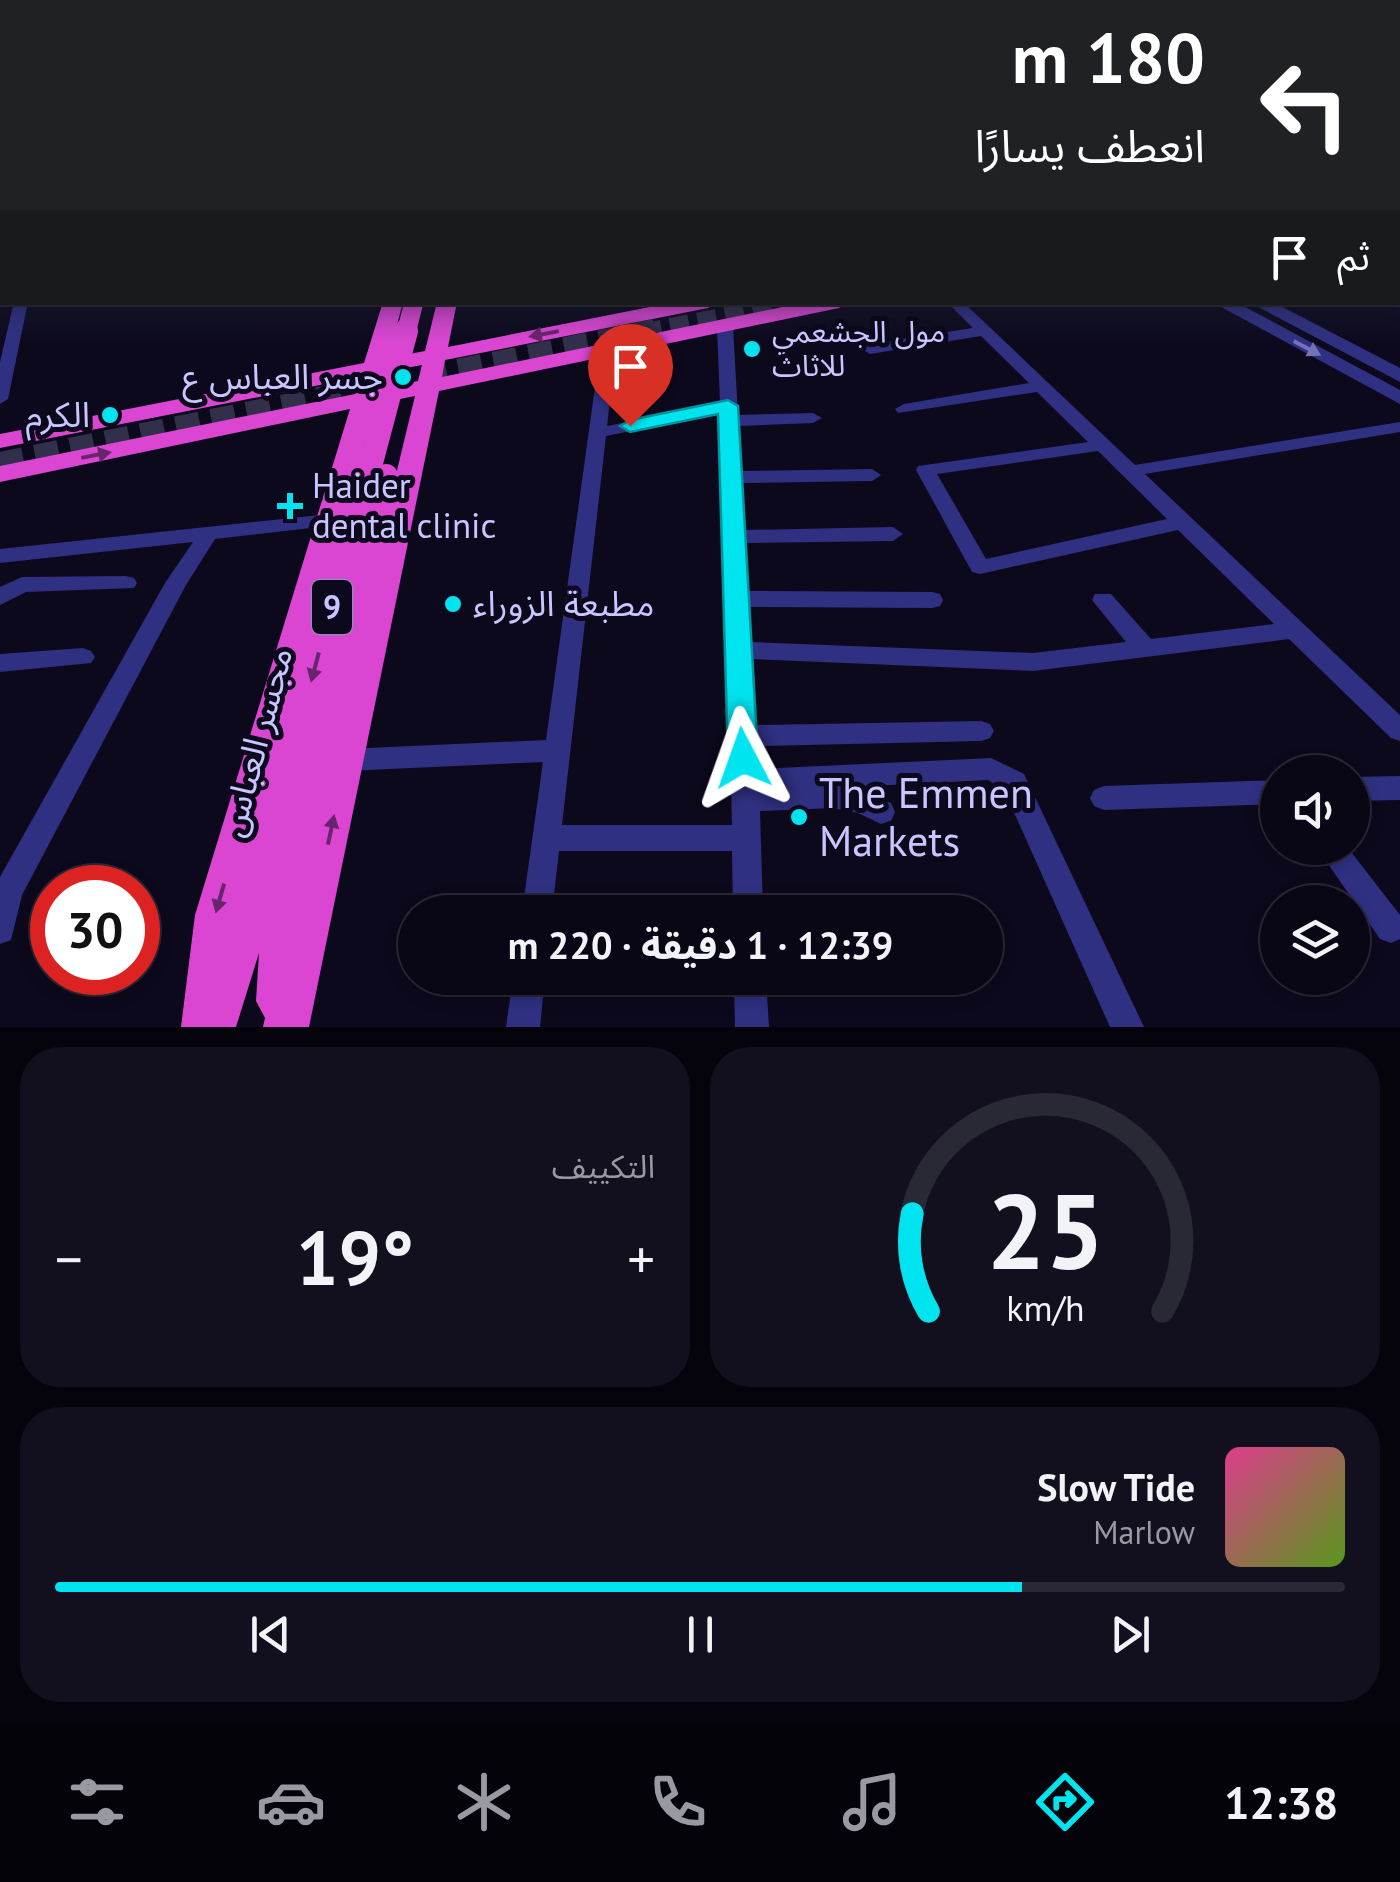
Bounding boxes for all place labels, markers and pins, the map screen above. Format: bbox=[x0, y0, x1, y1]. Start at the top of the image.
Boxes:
place label: مول الجشعمي للاثاث bbox=[772, 311, 945, 384]
pin bbox=[588, 324, 673, 427]
marker: مول الجشعمي للاثاث bbox=[741, 338, 763, 360]
place label: جسر العباس ع bbox=[182, 353, 383, 403]
marker: جسر العباس ع bbox=[392, 366, 414, 388]
place label: الكرم bbox=[25, 391, 90, 441]
marker: الكرم bbox=[99, 404, 121, 426]
place label: Haider dental clinic bbox=[312, 462, 496, 548]
marker: Haider dental clinic bbox=[277, 493, 303, 519]
place label: مطبعة الزوراء bbox=[473, 580, 654, 626]
marker: مطبعة الزوراء bbox=[442, 593, 464, 615]
place label: The Emmen Markets bbox=[819, 765, 1033, 868]
marker: The Emmen Markets bbox=[788, 806, 810, 828]

